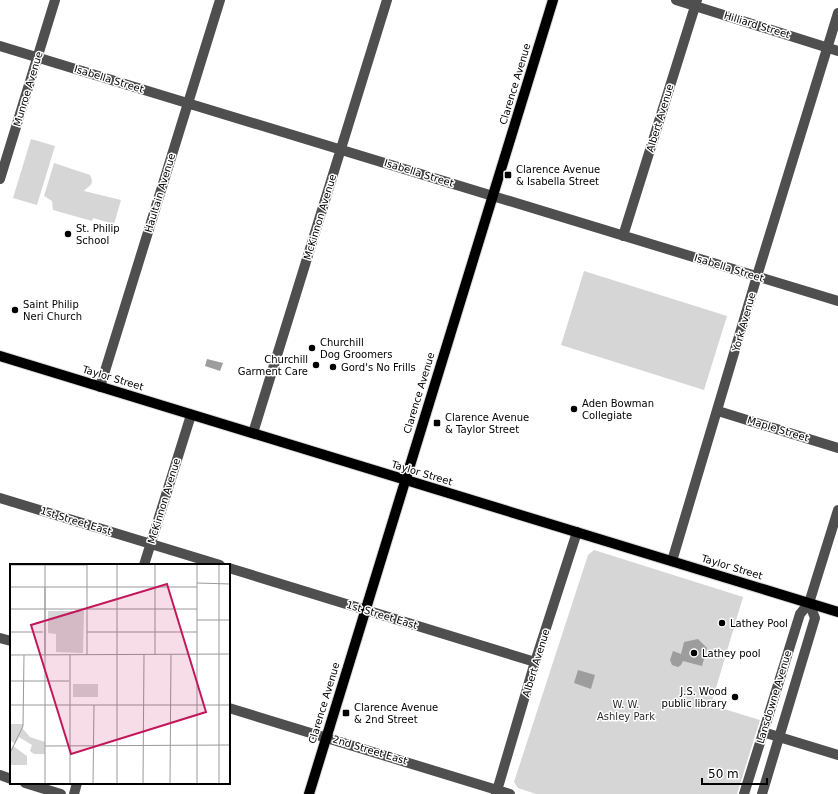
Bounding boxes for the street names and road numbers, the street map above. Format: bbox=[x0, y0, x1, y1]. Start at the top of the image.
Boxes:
street label: Hilliard Street bbox=[723, 10, 791, 40]
street label: Clarence Avenue bbox=[497, 42, 533, 126]
street label: Munroe Avenue bbox=[11, 50, 45, 128]
street label: Isabella Street bbox=[73, 63, 145, 95]
street label: Albert Avenue bbox=[644, 83, 676, 153]
street label: Haultain Avenue bbox=[143, 152, 177, 234]
street label: Isabella Street bbox=[383, 157, 455, 189]
street label: McKinnon Avenue bbox=[302, 173, 338, 261]
street label: Isabella Street bbox=[693, 252, 765, 284]
street label: York Avenue bbox=[730, 291, 758, 354]
street label: Clarence Avenue bbox=[401, 351, 437, 435]
street label: Taylor Street bbox=[80, 363, 145, 393]
street label: Maple Street bbox=[746, 414, 810, 444]
street label: McKinnon Avenue bbox=[146, 457, 182, 545]
street label: Taylor Street bbox=[389, 458, 454, 488]
street label: 1st Street East bbox=[39, 505, 113, 537]
street label: Taylor Street bbox=[699, 552, 764, 582]
street label: 1st Street East bbox=[345, 599, 419, 631]
street label: Albert Avenue bbox=[520, 628, 552, 698]
street label: Lansdowne Avenue bbox=[755, 649, 793, 745]
street label: Clarence Avenue bbox=[306, 661, 342, 745]
street label: 2nd Street East bbox=[331, 733, 409, 767]

